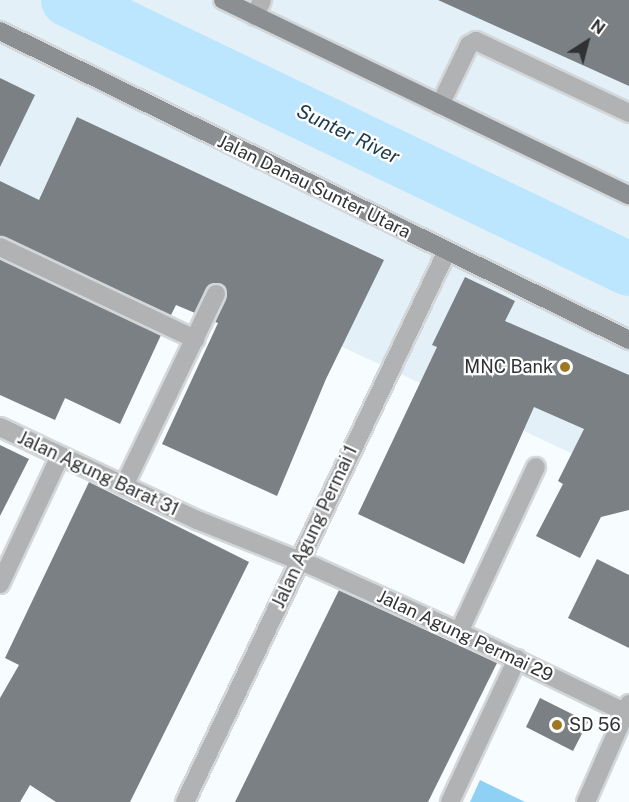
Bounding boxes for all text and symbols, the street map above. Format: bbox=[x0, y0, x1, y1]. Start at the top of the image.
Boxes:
north arrow bbox=[557, 12, 617, 72]
text: N bbox=[587, 16, 609, 38]
water label: Sunter River bbox=[293, 99, 403, 169]
street label: Jalan Danau Sunter Utara bbox=[214, 131, 414, 243]
place label: MNC Bank bbox=[464, 356, 553, 378]
marker: MNC Bank bbox=[558, 360, 572, 374]
street label: Jalan Agung Barat 31 bbox=[14, 427, 182, 521]
street label: Jalan Agung Permai 1 bbox=[268, 442, 362, 612]
street label: Jalan Agung Permai 29 bbox=[374, 586, 556, 686]
place label: SD 56 bbox=[569, 714, 621, 736]
marker: SD 56 bbox=[550, 718, 564, 732]

